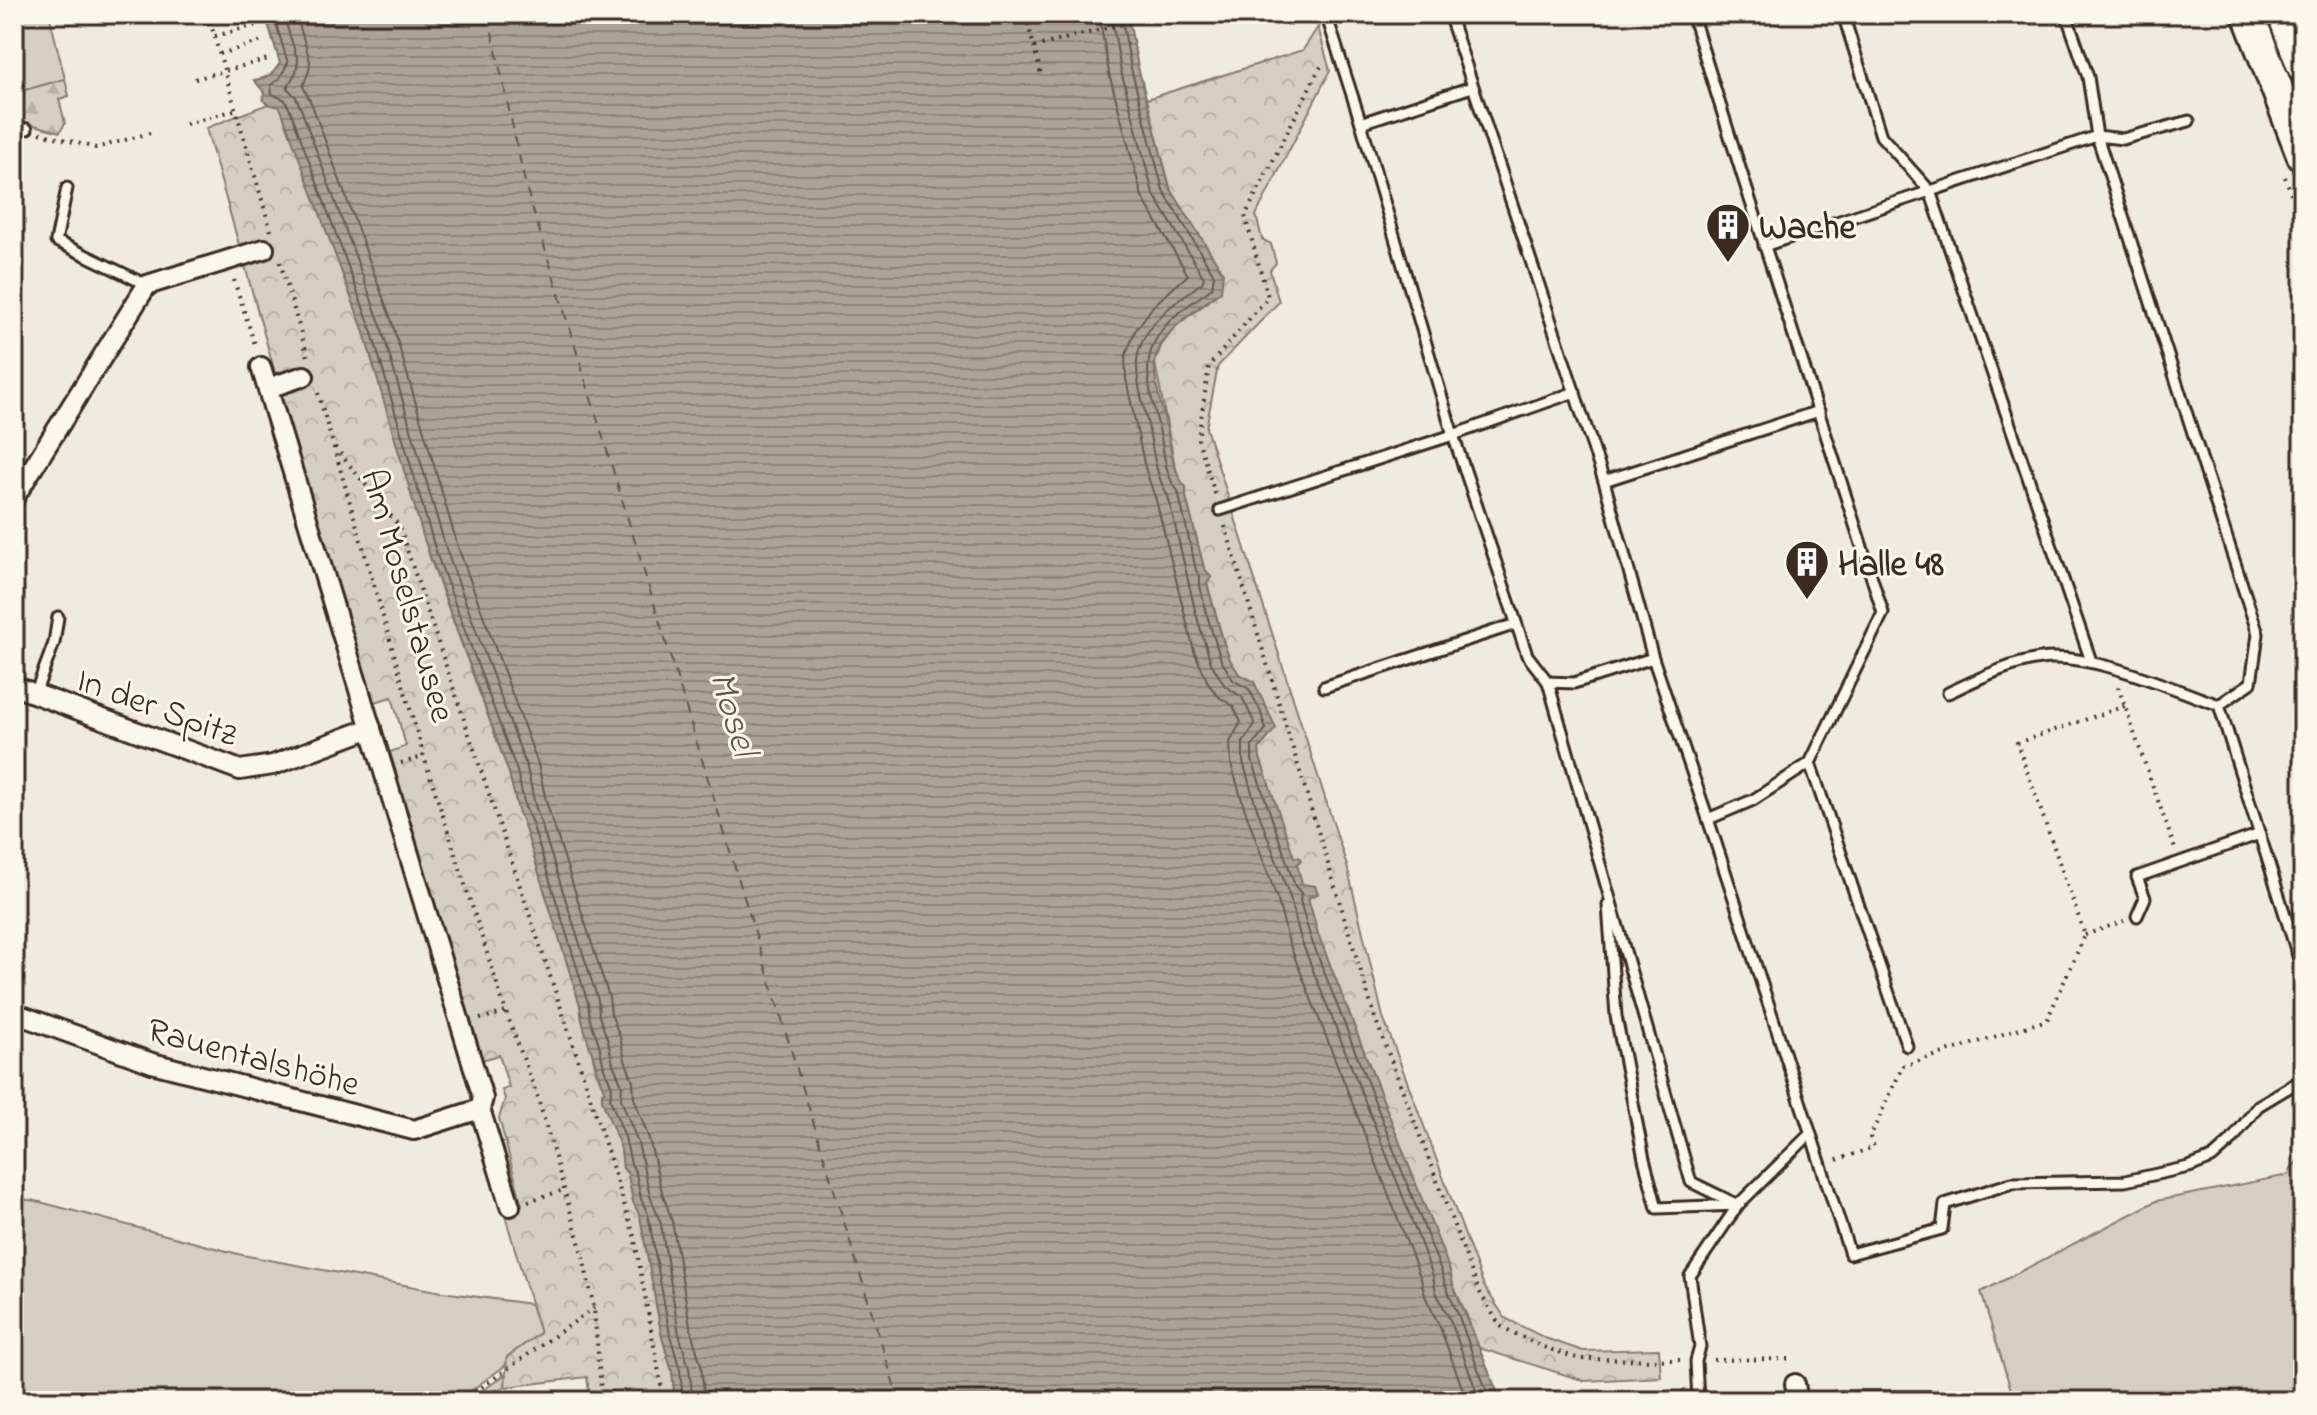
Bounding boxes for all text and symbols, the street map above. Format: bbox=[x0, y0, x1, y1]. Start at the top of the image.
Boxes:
building icon: Wache bbox=[1704, 201, 1752, 264]
place label: Wache bbox=[1759, 203, 1856, 256]
street label: Am Moselstausee bbox=[344, 463, 467, 730]
building icon: Halle 48 bbox=[1783, 538, 1831, 601]
place label: Halle 48 bbox=[1838, 540, 1944, 593]
street label: In der Spitz bbox=[68, 656, 245, 763]
water label: Mosel bbox=[692, 665, 772, 768]
street label: Rauentalshöhe bbox=[141, 1006, 366, 1113]

